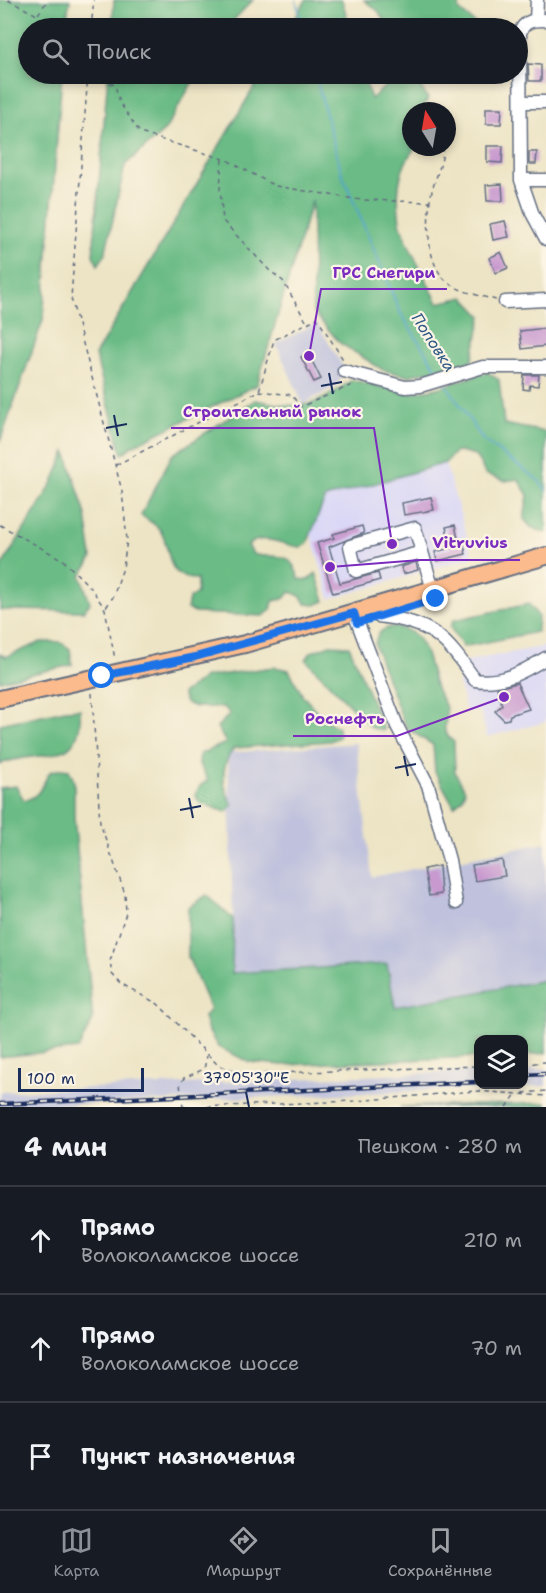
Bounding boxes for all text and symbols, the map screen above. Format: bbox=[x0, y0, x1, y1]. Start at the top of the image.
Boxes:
search box bbox=[18, 18, 528, 84]
icon: search bbox=[39, 35, 72, 68]
text: Поиск bbox=[87, 37, 151, 66]
north arrow bbox=[402, 102, 456, 156]
callout: ГРС Снегири bbox=[321, 255, 447, 289]
text: ГРС Снегири bbox=[333, 262, 435, 283]
water label: Поповка bbox=[407, 309, 460, 376]
callout: Строительный рынок bbox=[171, 394, 374, 428]
text: Строительный рынок bbox=[183, 401, 361, 422]
callout: Vitruvius bbox=[420, 526, 520, 560]
text: Vitruvius bbox=[432, 532, 508, 553]
route end bbox=[422, 585, 448, 611]
route start bbox=[88, 662, 114, 688]
callout: Роснефть bbox=[293, 702, 397, 736]
text: Роснефть bbox=[305, 708, 385, 729]
map controls bbox=[474, 1035, 528, 1089]
button: layers bbox=[474, 1035, 528, 1089]
scale bar bbox=[18, 1065, 144, 1092]
text: 100 m bbox=[27, 1068, 75, 1089]
text: 37°05'30"E bbox=[203, 1068, 289, 1088]
text: 4 мин bbox=[24, 1129, 107, 1164]
text: Пешком · 280 m bbox=[358, 1133, 522, 1159]
text: Прямо bbox=[81, 1213, 155, 1242]
icon: ahead bbox=[24, 1224, 57, 1257]
text: 210 m bbox=[463, 1227, 522, 1253]
text: Волоколамское шоссе bbox=[81, 1242, 299, 1268]
text: Прямо bbox=[81, 1321, 155, 1350]
icon: ahead bbox=[24, 1332, 57, 1365]
text: 70 m bbox=[470, 1335, 522, 1361]
text: Волоколамское шоссе bbox=[81, 1350, 299, 1376]
icon: arrive bbox=[24, 1440, 57, 1473]
text: Пункт назначения bbox=[81, 1442, 295, 1471]
tab: Карта bbox=[54, 1524, 99, 1581]
tab: Маршрут bbox=[206, 1524, 281, 1581]
tab: Сохранённые bbox=[388, 1524, 492, 1581]

